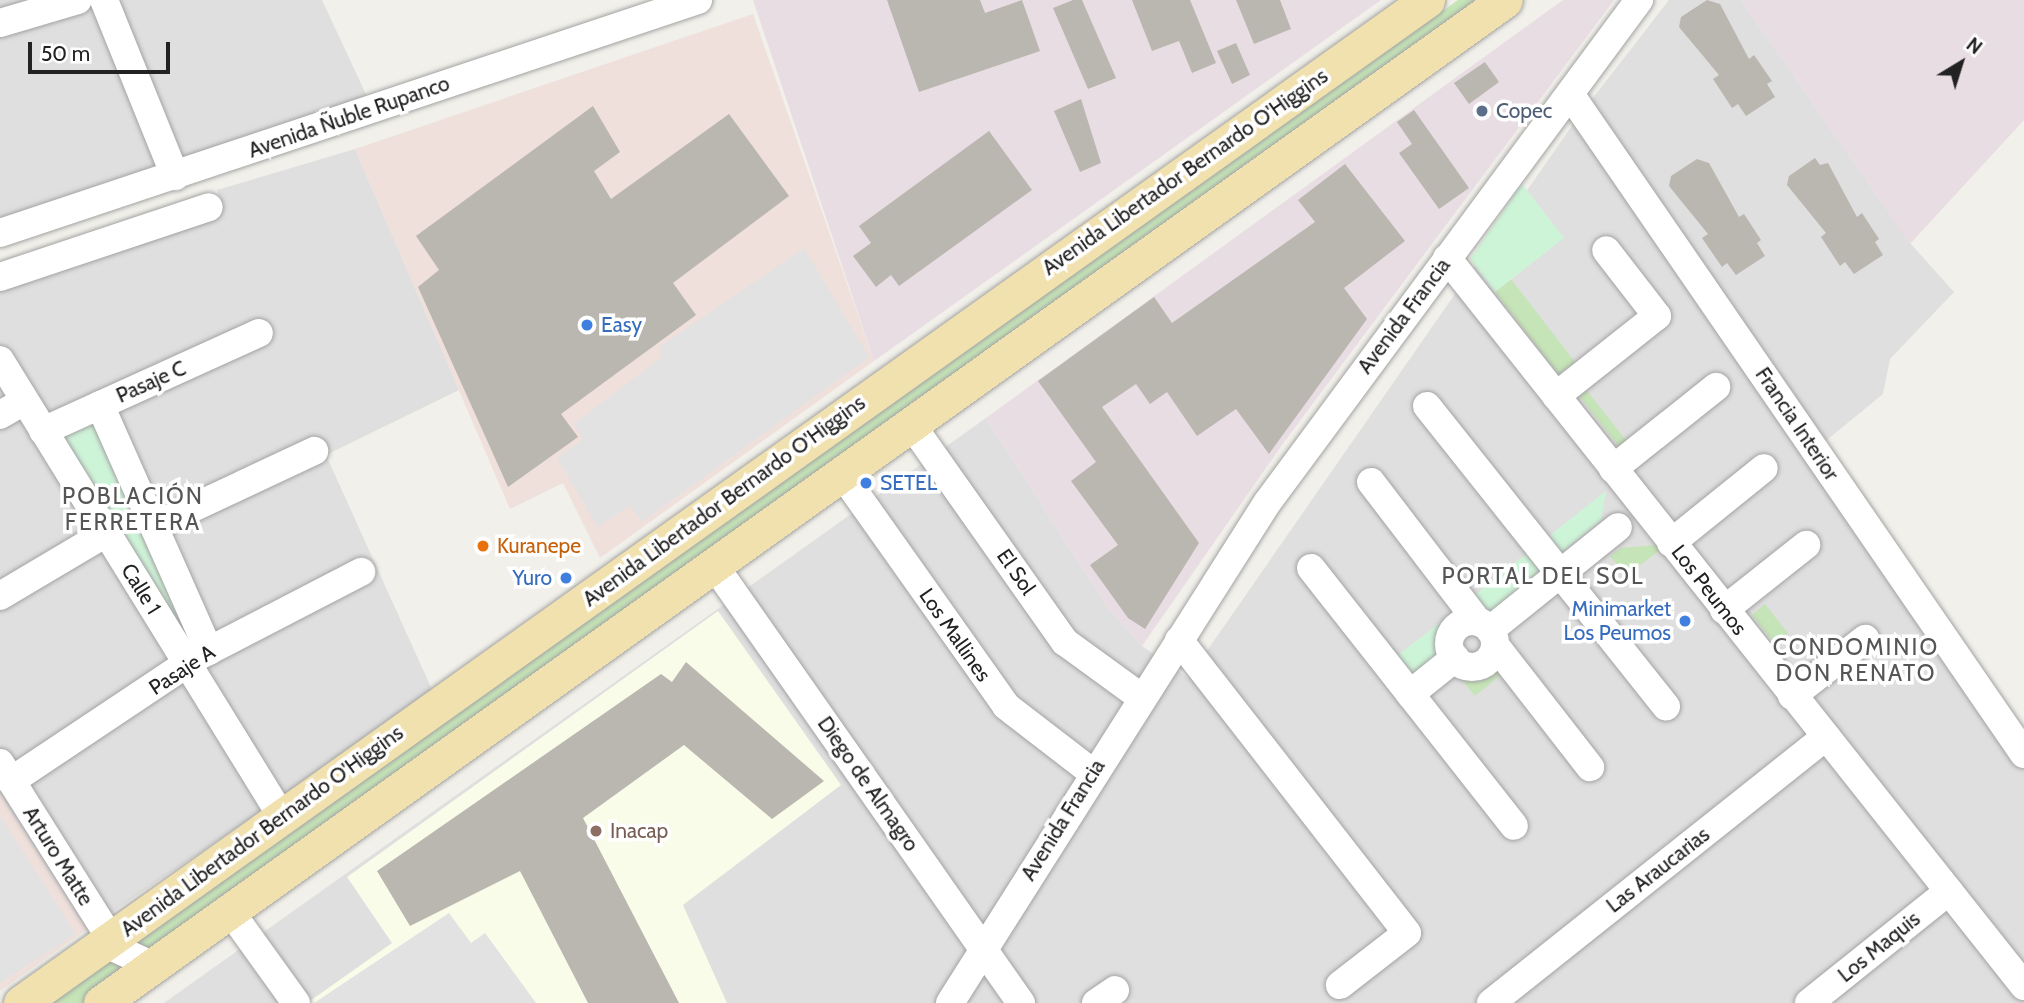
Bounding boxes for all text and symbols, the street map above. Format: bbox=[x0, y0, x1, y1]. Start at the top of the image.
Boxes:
scale bar bbox=[32, 28, 173, 72]
north arrow bbox=[1926, 28, 1996, 98]
text: N bbox=[1962, 33, 1987, 59]
text: 50 m bbox=[41, 41, 90, 66]
street label: Avenida Libertador Bernardo O'Higgins bbox=[1037, 63, 1333, 281]
street label: Avenida Ñuble Rupanco bbox=[245, 71, 453, 163]
place label: Copec bbox=[1496, 98, 1552, 124]
marker: Copec bbox=[1474, 103, 1490, 119]
street label: Avenida Francia bbox=[1352, 253, 1456, 379]
place label: Easy bbox=[601, 312, 642, 338]
marker: Easy bbox=[579, 317, 595, 333]
street label: Pasaje C bbox=[112, 356, 190, 408]
street label: Francia Interior bbox=[1750, 363, 1844, 485]
street label: Avenida Libertador Bernardo O'Higgins bbox=[578, 390, 870, 612]
place label: SETEL bbox=[880, 470, 937, 496]
marker: SETEL bbox=[858, 475, 874, 491]
district label: POBLACIÓN FERRETERA bbox=[63, 482, 203, 536]
place label: Kuranepe bbox=[497, 533, 581, 559]
marker: Kuranepe bbox=[475, 538, 491, 554]
street label: Los Peumos bbox=[1666, 540, 1752, 640]
street label: El Sol bbox=[991, 544, 1041, 600]
street label: Calle 1 bbox=[116, 559, 166, 619]
district label: PORTAL DEL SOL bbox=[1443, 562, 1643, 590]
place label: Yuro bbox=[513, 565, 552, 591]
marker: Yuro bbox=[558, 570, 574, 586]
street label: Los Mallines bbox=[914, 584, 996, 686]
place label: Minimarket Los Peumos bbox=[1564, 596, 1671, 646]
marker: Minimarket Los Peumos bbox=[1677, 613, 1693, 629]
district label: CONDOMINIO DON RENATO bbox=[1774, 633, 1938, 687]
street label: Pasaje A bbox=[144, 639, 220, 701]
street label: Diego de Almagro bbox=[812, 712, 924, 856]
street label: Avenida Libertador Bernardo O'Higgins bbox=[116, 720, 408, 942]
street label: Avenida Francia bbox=[1016, 755, 1110, 885]
street label: Arturo Matte bbox=[18, 802, 98, 910]
place label: Inacap bbox=[610, 818, 668, 844]
street label: Las Araucarias bbox=[1601, 822, 1715, 918]
marker: Inacap bbox=[588, 823, 604, 839]
street label: Los Maquis bbox=[1833, 906, 1925, 988]

